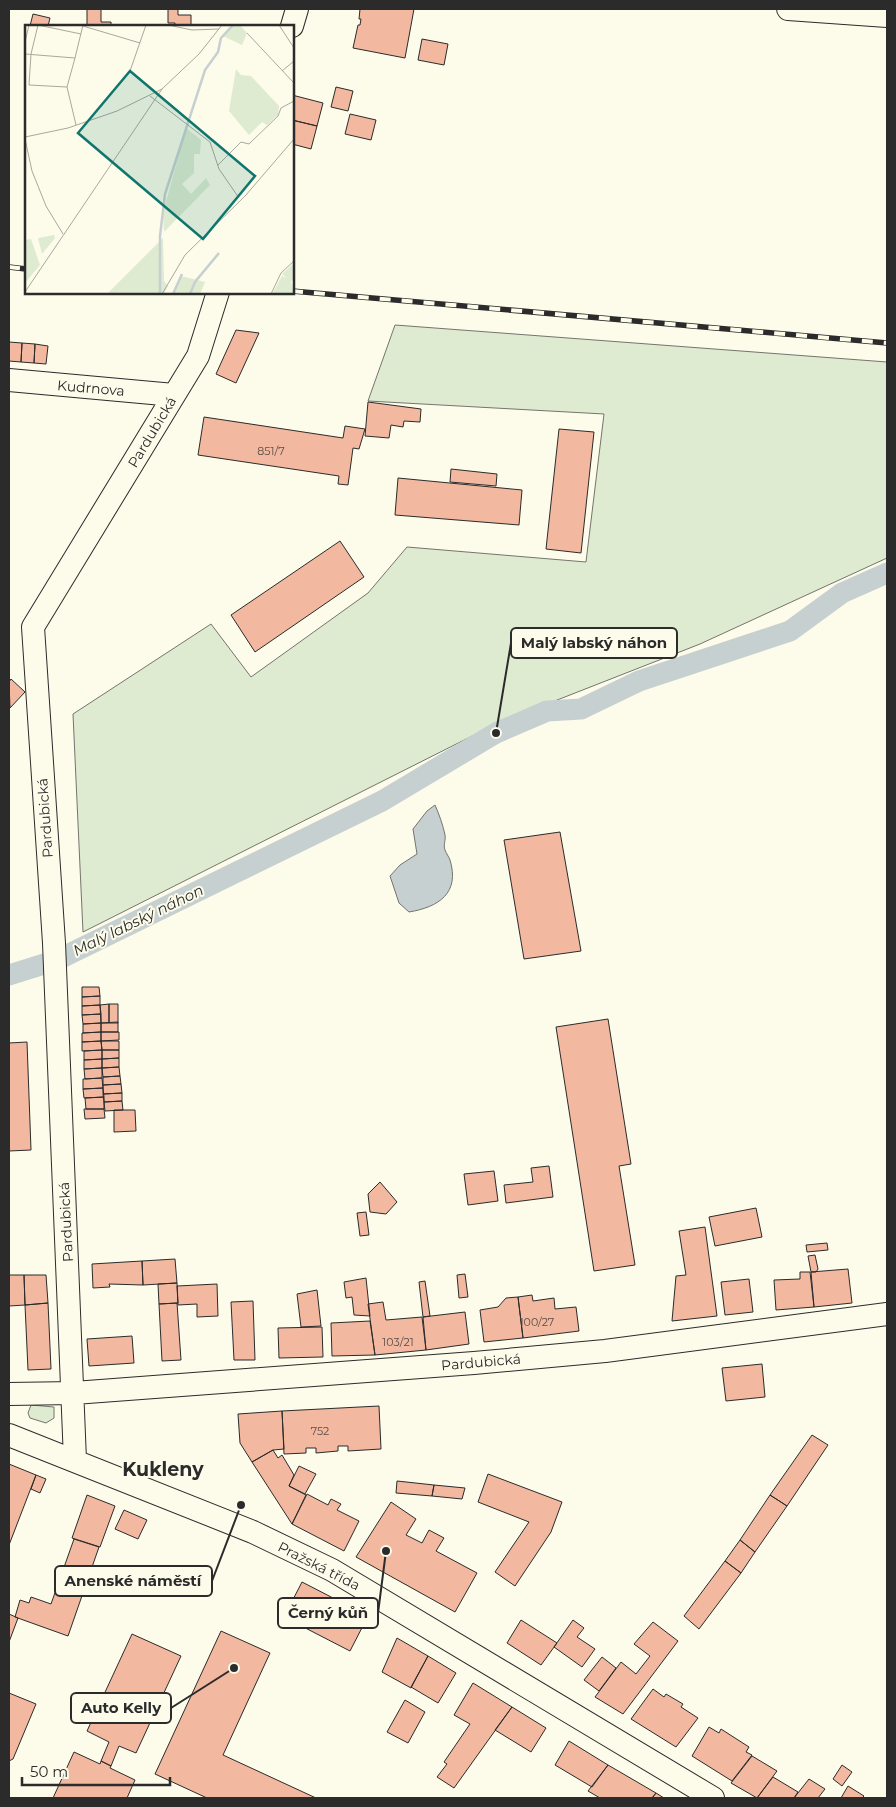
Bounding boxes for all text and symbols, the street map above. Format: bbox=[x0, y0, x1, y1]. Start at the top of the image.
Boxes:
inset map bbox=[25, 25, 294, 294]
street label: Kudrnova bbox=[56, 376, 126, 400]
street label: Pardubická bbox=[124, 393, 180, 471]
house number: 851/7 bbox=[257, 444, 285, 458]
callout: Malý labský náhon bbox=[511, 628, 677, 658]
text: Malý labský náhon bbox=[521, 633, 667, 652]
street label: Pardubická bbox=[33, 777, 57, 859]
water label: Malý labský náhon bbox=[70, 880, 206, 960]
street label: Pardubická bbox=[55, 1182, 77, 1262]
house number: 100/27 bbox=[520, 1315, 554, 1329]
house number: 103/21 bbox=[382, 1335, 414, 1349]
street label: Pardubická bbox=[440, 1350, 522, 1374]
house number: 752 bbox=[311, 1424, 329, 1438]
district label: Kukleny bbox=[122, 1458, 204, 1481]
street label: Pražská třída bbox=[275, 1538, 363, 1594]
callout: Anenské náměstí bbox=[55, 1566, 212, 1596]
text: Anenské náměstí bbox=[64, 1571, 203, 1590]
callout: Černý kůň bbox=[278, 1598, 378, 1628]
text: Černý kůň bbox=[288, 1603, 368, 1622]
callout: Auto Kelly bbox=[71, 1693, 171, 1723]
text: Auto Kelly bbox=[80, 1698, 162, 1717]
scale bar bbox=[22, 1754, 170, 1786]
text: 50 m bbox=[30, 1762, 68, 1781]

